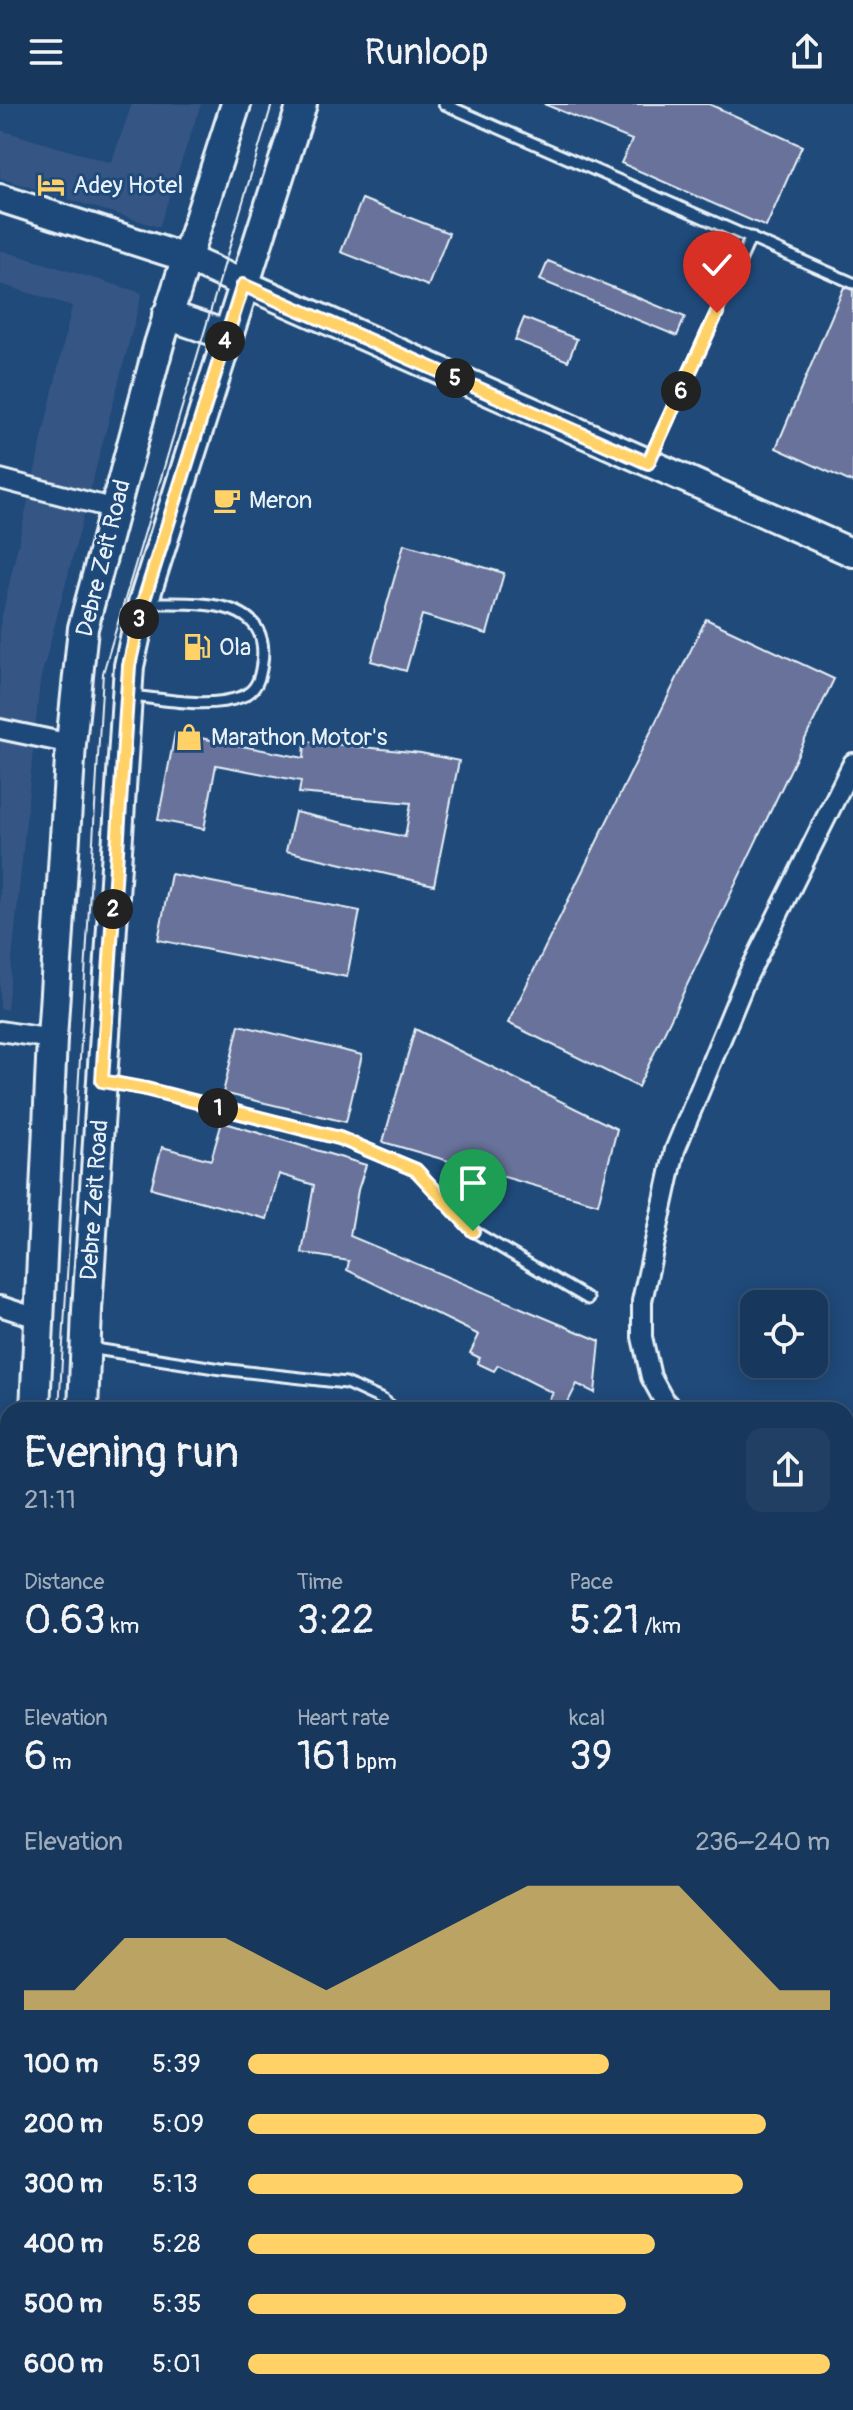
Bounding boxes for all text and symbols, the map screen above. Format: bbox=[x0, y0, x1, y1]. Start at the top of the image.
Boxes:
icon: menu bbox=[24, 30, 68, 74]
text: Runloop bbox=[365, 30, 488, 75]
icon: share bbox=[785, 30, 829, 74]
hotel icon: Adey Hotel bbox=[36, 170, 66, 200]
place label: Adey Hotel bbox=[73, 171, 183, 200]
pin bbox=[683, 231, 751, 313]
icon: check bbox=[695, 243, 739, 287]
pin: 4 bbox=[205, 321, 245, 361]
text: 4 bbox=[219, 327, 231, 355]
pin: 5 bbox=[435, 358, 475, 398]
text: 5 bbox=[449, 364, 461, 392]
pin: 6 bbox=[661, 371, 701, 411]
text: 6 bbox=[675, 377, 687, 405]
street label: Debre Zeit Road bbox=[70, 477, 137, 640]
cafe icon: Meron bbox=[212, 485, 242, 515]
place label: Meron bbox=[249, 486, 312, 515]
pin: 3 bbox=[119, 599, 159, 639]
text: 3 bbox=[133, 605, 145, 633]
fuel station icon: Ola bbox=[182, 632, 212, 662]
place label: Ola bbox=[219, 633, 251, 662]
shop icon: Marathon Motor's bbox=[174, 722, 204, 752]
place label: Marathon Motor's bbox=[211, 723, 388, 752]
pin: 2 bbox=[93, 889, 133, 929]
text: 2 bbox=[107, 895, 119, 923]
pin: 1 bbox=[198, 1088, 238, 1128]
text: 1 bbox=[214, 1094, 222, 1122]
street label: Debre Zeit Road bbox=[74, 1119, 115, 1281]
pin bbox=[439, 1149, 507, 1231]
icon: arrive bbox=[451, 1161, 495, 1205]
map controls bbox=[740, 1290, 828, 1378]
button: locate bbox=[740, 1290, 828, 1378]
text: Evening run bbox=[24, 1426, 239, 1481]
button: share bbox=[746, 1428, 830, 1512]
text: 21:11 bbox=[24, 1484, 76, 1516]
text: Distance bbox=[24, 1568, 104, 1596]
text: Time bbox=[297, 1568, 343, 1596]
text: Pace bbox=[569, 1568, 613, 1596]
text: 0.63 bbox=[24, 1596, 106, 1645]
text: 3:22 bbox=[297, 1596, 374, 1645]
text: 5:21 bbox=[569, 1596, 640, 1645]
text: km bbox=[106, 1612, 139, 1640]
text: /km bbox=[640, 1612, 681, 1640]
text: Elevation bbox=[24, 1704, 108, 1732]
text: Heart rate bbox=[297, 1704, 389, 1732]
text: kcal bbox=[569, 1704, 605, 1732]
text: 6 bbox=[24, 1732, 47, 1781]
text: 161 bbox=[297, 1732, 351, 1781]
text: 39 bbox=[569, 1732, 612, 1781]
text: m bbox=[47, 1748, 72, 1776]
text: bpm bbox=[351, 1748, 397, 1776]
text: Elevation bbox=[24, 1826, 123, 1858]
text: 236–240 m bbox=[695, 1826, 830, 1858]
text: 100 m bbox=[24, 2048, 98, 2080]
text: 5:39 bbox=[152, 2048, 201, 2080]
text: 200 m bbox=[24, 2108, 103, 2140]
text: 5:09 bbox=[152, 2108, 204, 2140]
text: 300 m bbox=[24, 2168, 103, 2200]
text: 5:13 bbox=[152, 2168, 198, 2200]
text: 400 m bbox=[24, 2228, 103, 2260]
text: 5:28 bbox=[152, 2228, 201, 2260]
text: 500 m bbox=[24, 2288, 102, 2320]
text: 5:35 bbox=[152, 2288, 202, 2320]
text: 600 m bbox=[24, 2348, 103, 2380]
text: 5:01 bbox=[152, 2348, 201, 2380]

